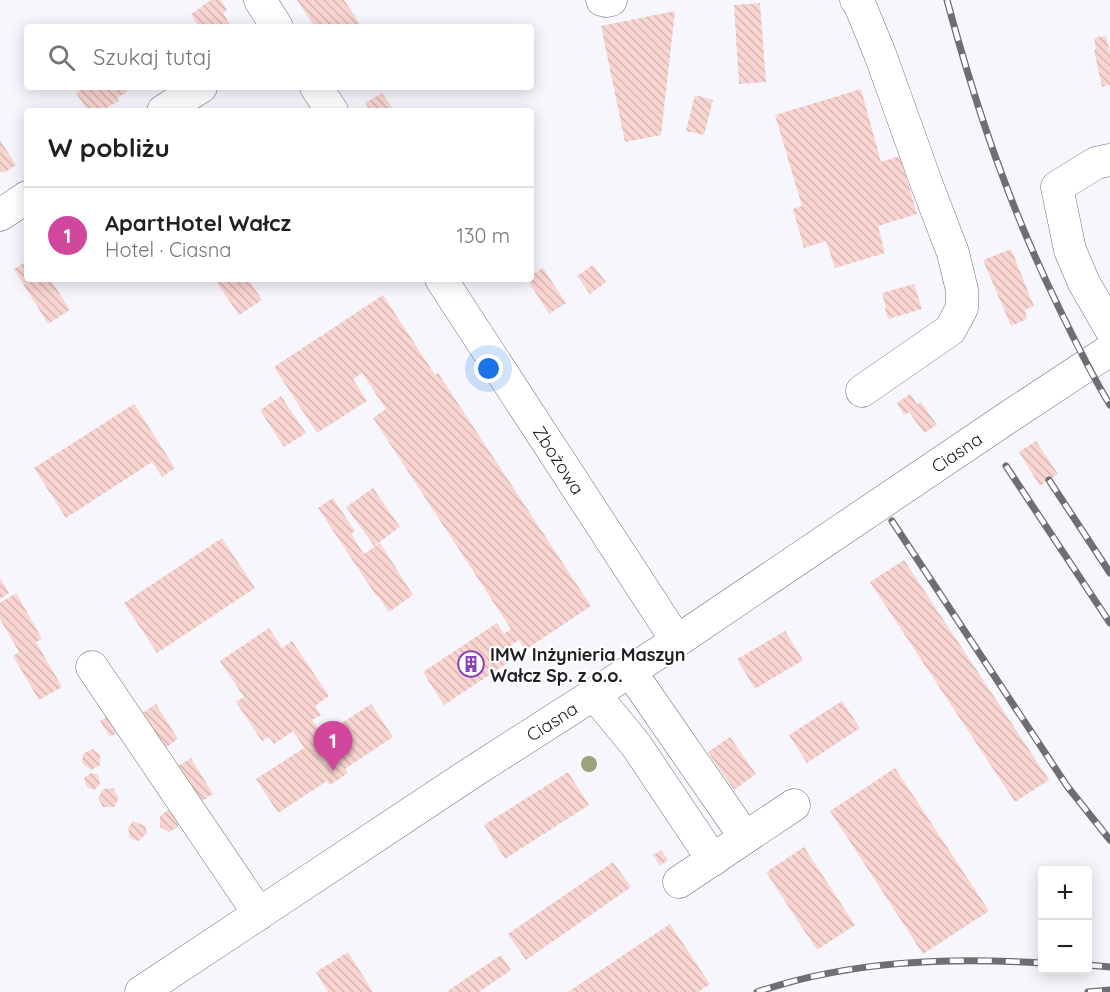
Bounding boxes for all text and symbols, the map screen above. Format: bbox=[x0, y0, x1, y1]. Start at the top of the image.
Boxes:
search box bbox=[24, 24, 534, 90]
icon: search bbox=[45, 41, 78, 74]
text: Szukaj tutaj bbox=[93, 43, 212, 71]
text: W pobliżu bbox=[48, 131, 170, 164]
text: ApartHotel Wałcz bbox=[105, 209, 291, 237]
text: 1 bbox=[64, 223, 71, 248]
text: 130 m bbox=[457, 223, 510, 248]
text: Hotel · Ciasna bbox=[105, 237, 231, 262]
your location bbox=[474, 354, 503, 383]
street label: Zbożowa bbox=[528, 421, 590, 499]
street label: Ciasna bbox=[927, 427, 986, 477]
place label: IMW Inżynieria Maszyn Wałcz Sp. z o.o. bbox=[490, 643, 685, 687]
building icon: IMW Inżynieria Maszyn Wałcz Sp. z o.o. bbox=[456, 649, 486, 679]
street label: Ciasna bbox=[522, 696, 582, 746]
pin: 1 bbox=[314, 722, 352, 771]
map controls bbox=[1038, 866, 1092, 974]
button: + bbox=[1038, 866, 1092, 920]
button: − bbox=[1038, 920, 1092, 974]

